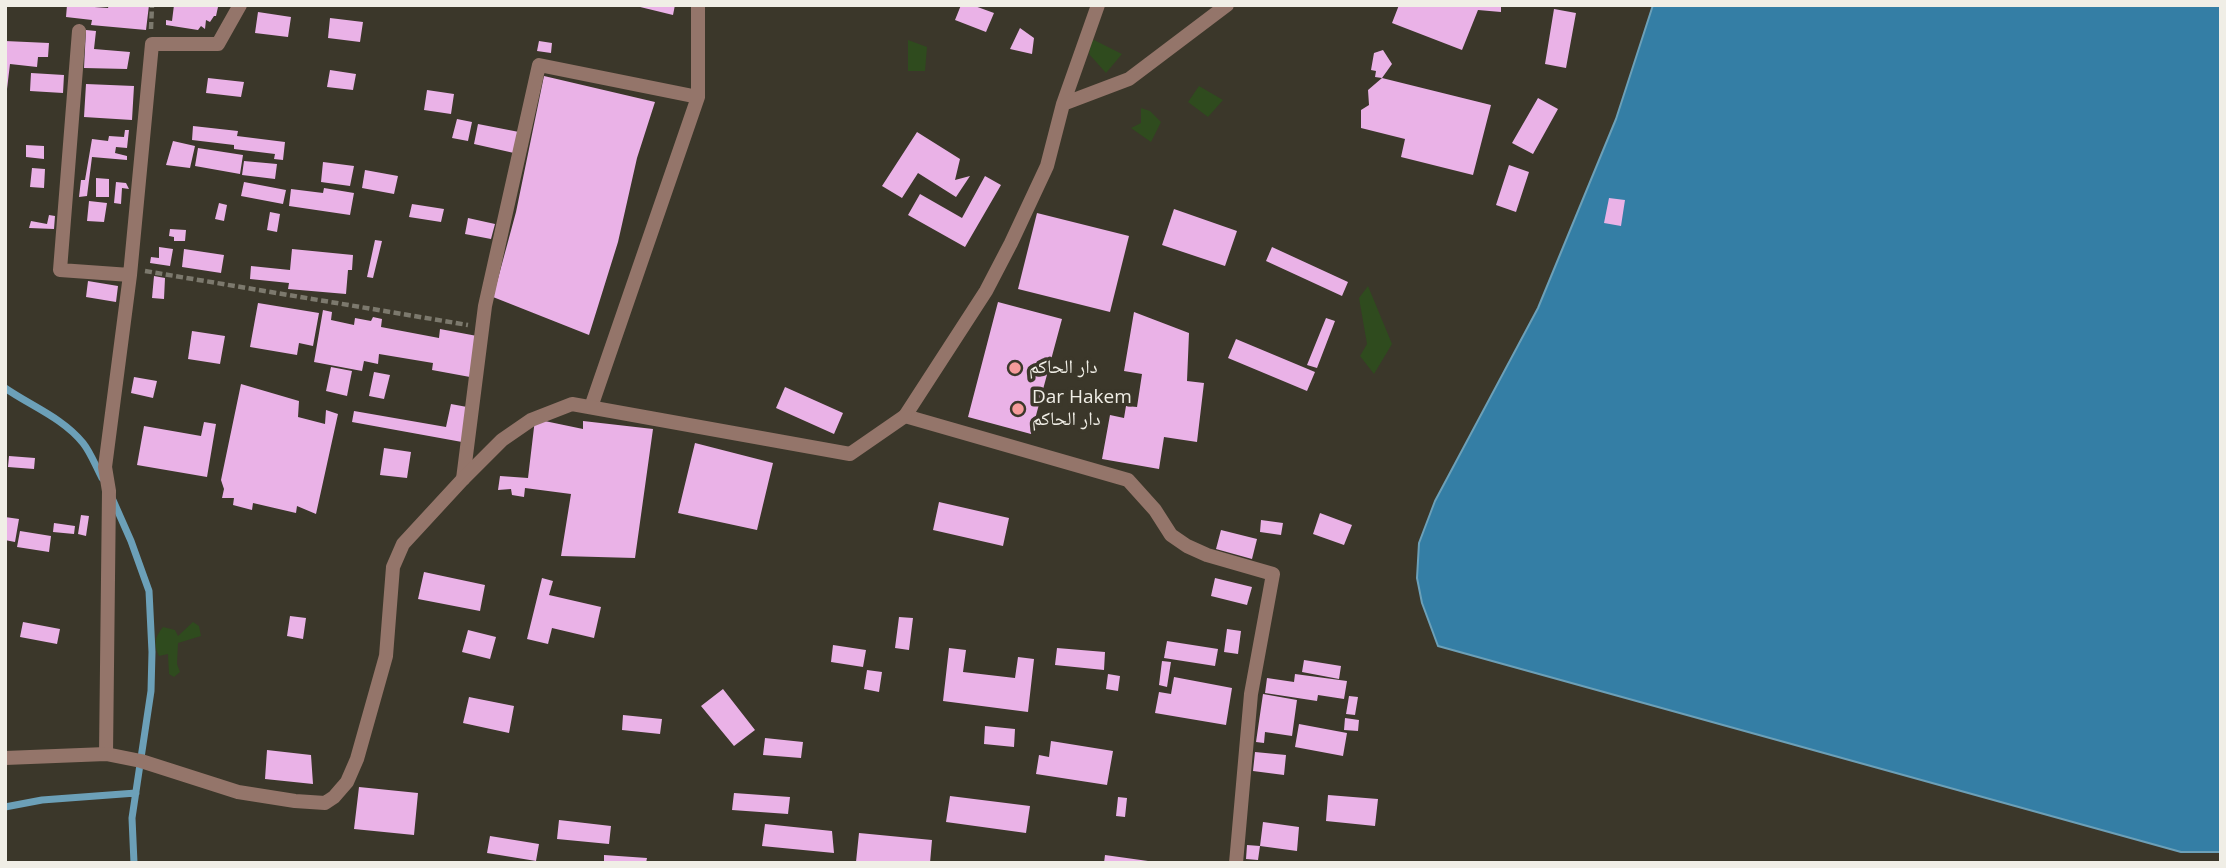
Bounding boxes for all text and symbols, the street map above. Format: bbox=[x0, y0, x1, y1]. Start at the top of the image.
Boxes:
place label: دار الحاكم bbox=[1029, 357, 1098, 379]
marker: دار الحاكم bbox=[1007, 360, 1023, 376]
place label: Dar Hakem دار الحاكم bbox=[1032, 387, 1132, 431]
marker: Dar Hakem دار الحاكم bbox=[1010, 401, 1026, 417]

